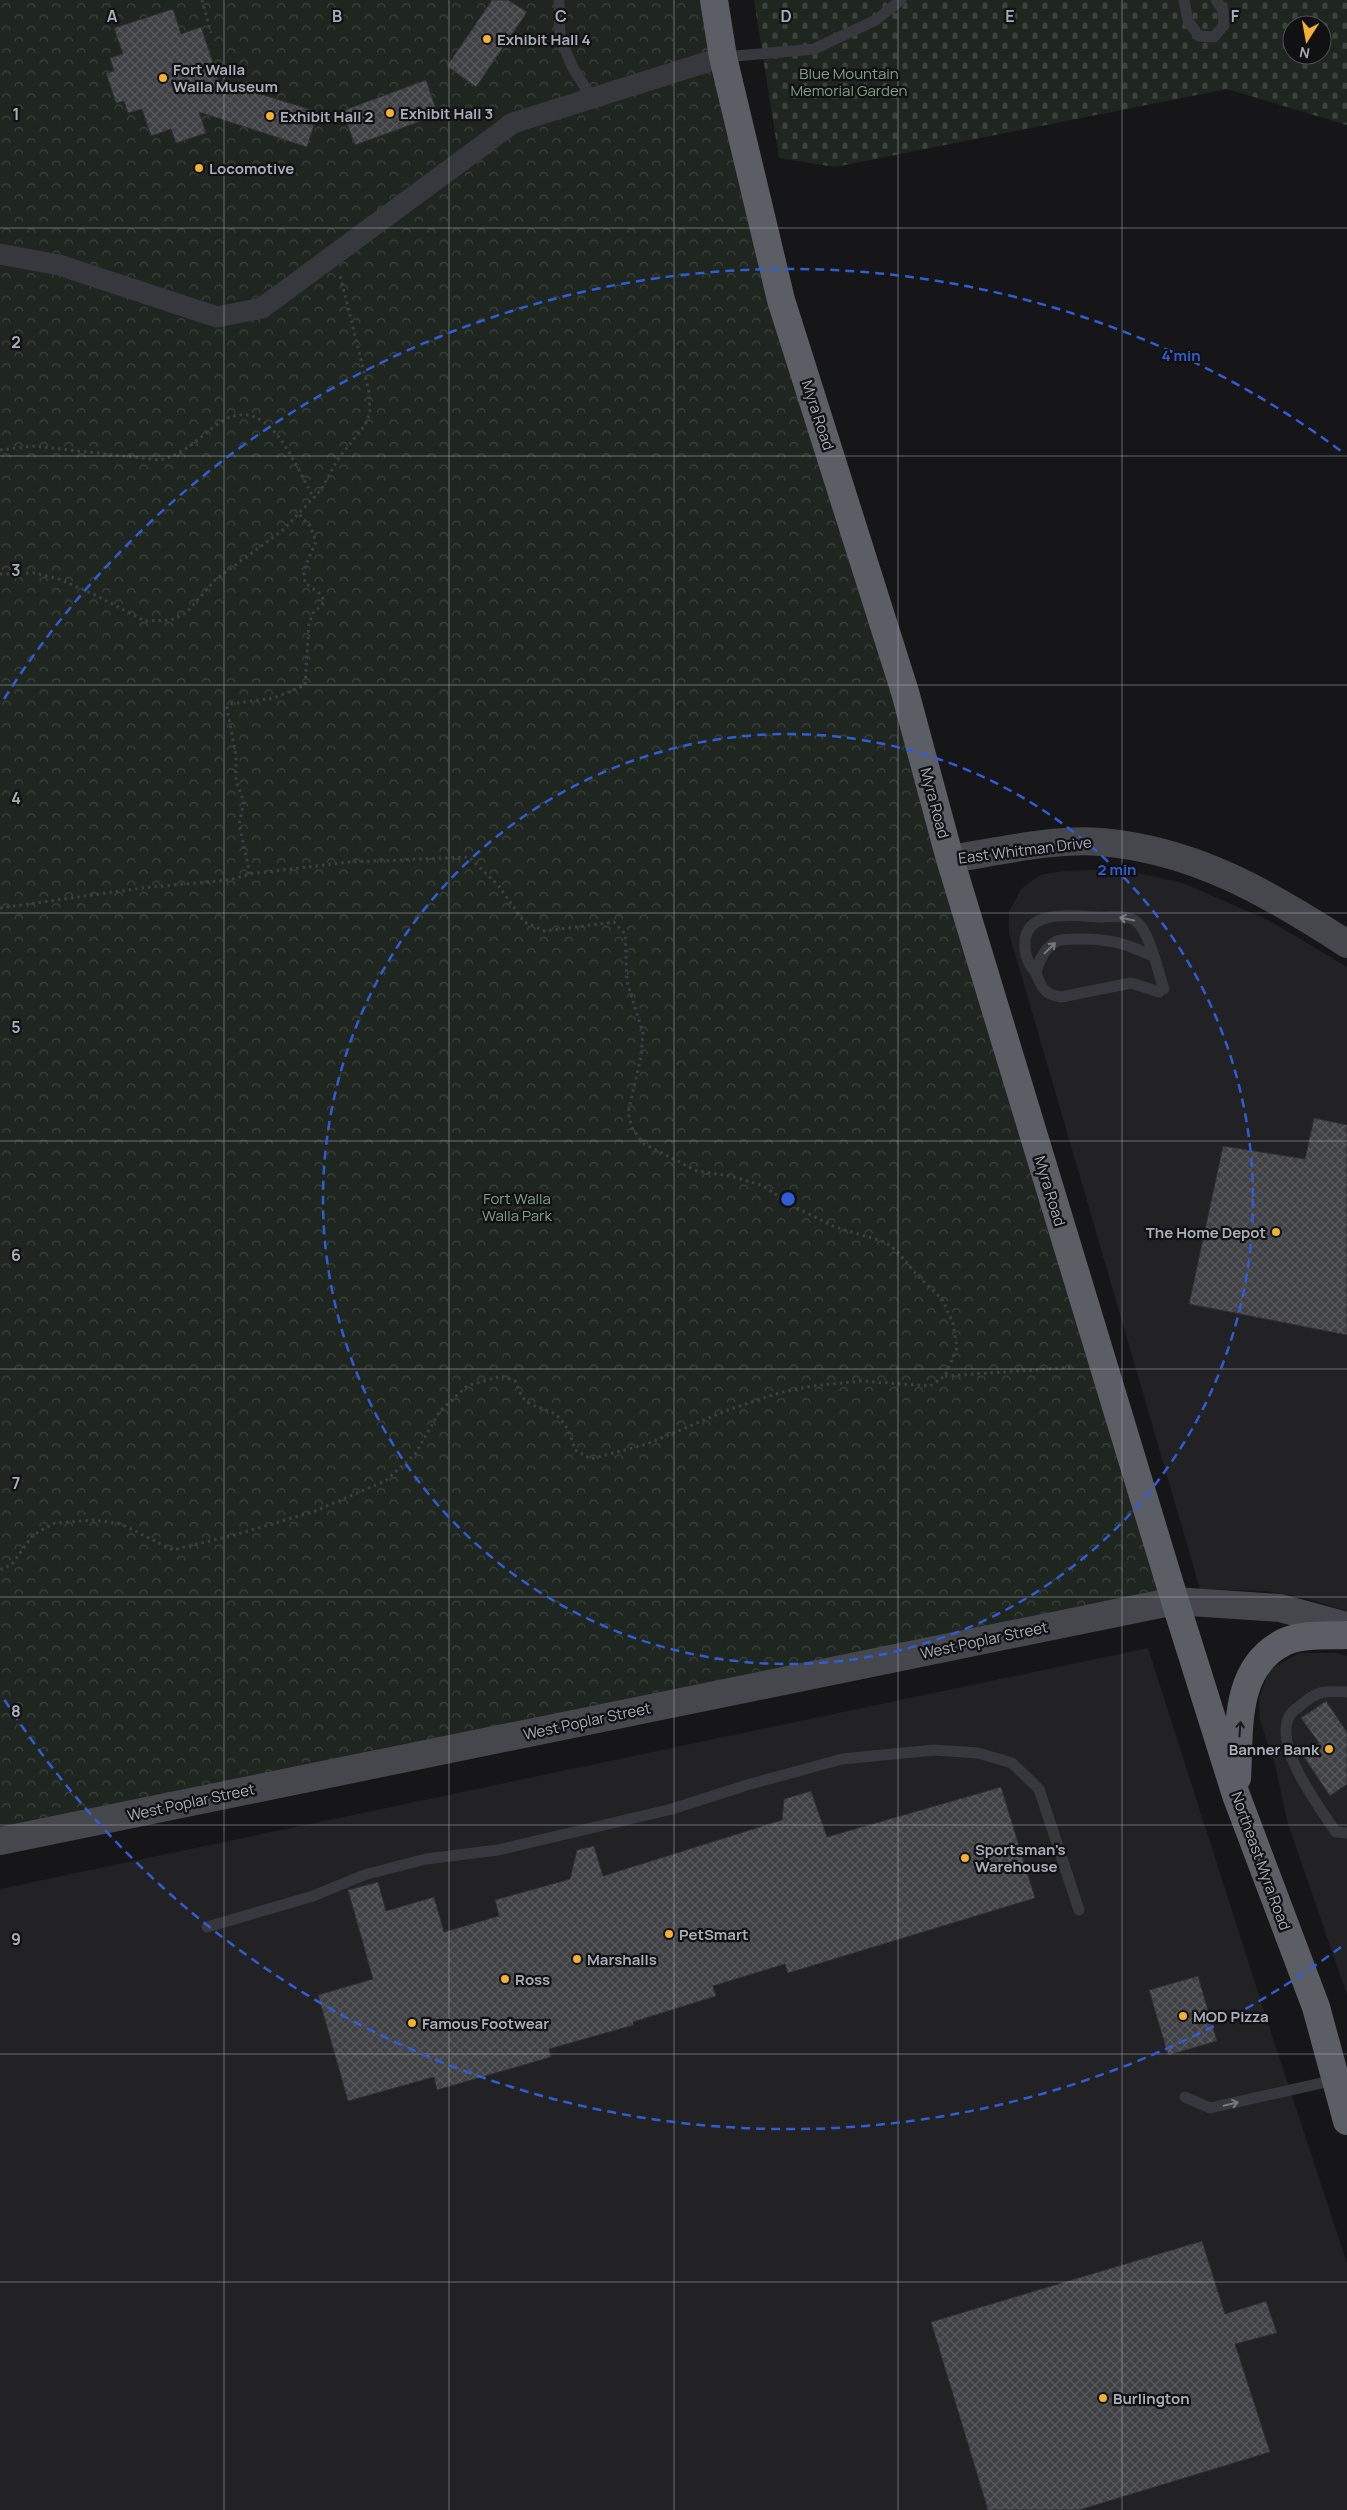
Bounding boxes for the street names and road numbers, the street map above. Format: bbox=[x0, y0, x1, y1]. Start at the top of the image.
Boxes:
street label: Myra Road bbox=[797, 377, 839, 453]
street label: Myra Road bbox=[915, 765, 955, 841]
street label: East Whitman Drive bbox=[957, 831, 1093, 869]
street label: Myra Road bbox=[1029, 1153, 1071, 1229]
street label: West Poplar Street bbox=[918, 1616, 1050, 1664]
street label: West Poplar Street bbox=[521, 1697, 653, 1745]
street label: West Poplar Street bbox=[125, 1778, 257, 1826]
street label: Northeast Myra Road bbox=[1226, 1789, 1296, 1933]

